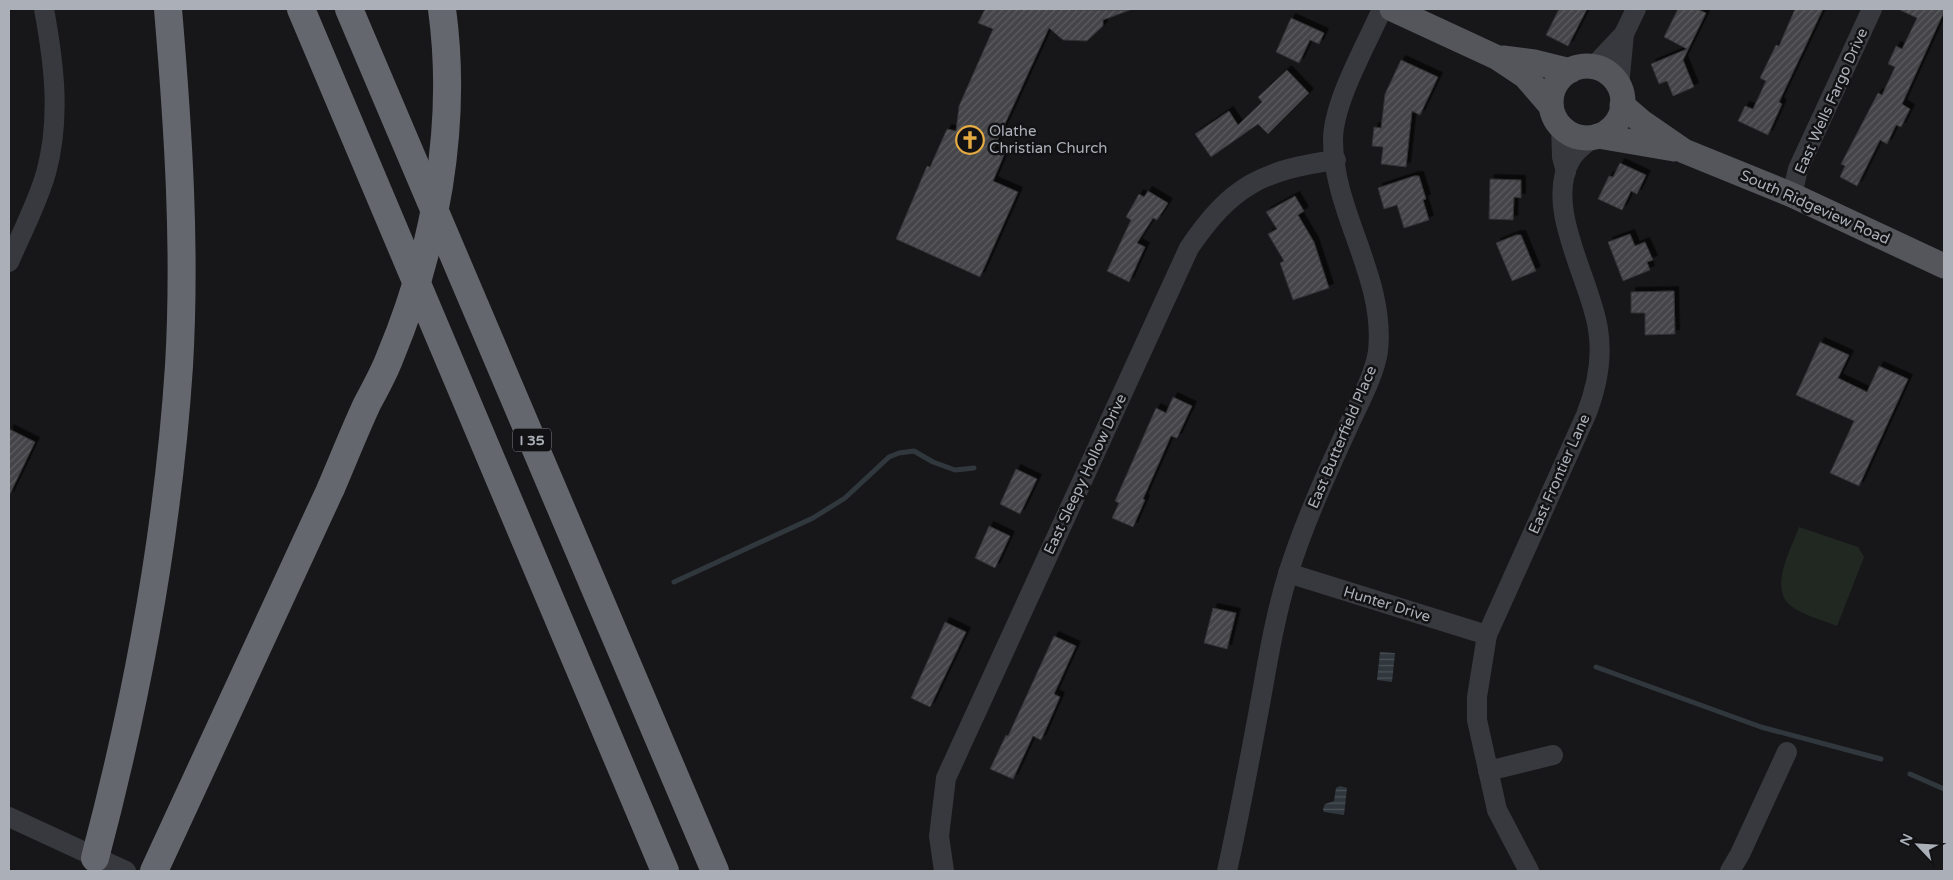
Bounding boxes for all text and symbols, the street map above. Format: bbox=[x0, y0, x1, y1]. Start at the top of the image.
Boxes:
street label: East Wells Fargo Drive bbox=[1791, 25, 1871, 177]
place label: Olathe Christian Church bbox=[989, 122, 1107, 157]
church icon: Olathe Christian Church bbox=[955, 125, 985, 155]
street label: South Ridgeview Road bbox=[1738, 166, 1892, 248]
street label: East Butterfield Place bbox=[1304, 363, 1380, 511]
street label: East Sleepy Hollow Drive bbox=[1040, 391, 1130, 557]
street label: East Frontier Lane bbox=[1524, 411, 1594, 537]
road number: I 35 bbox=[513, 428, 551, 452]
street label: Hunter Drive bbox=[1341, 582, 1433, 626]
north arrow bbox=[1893, 820, 1943, 870]
text: N bbox=[1897, 831, 1917, 848]

